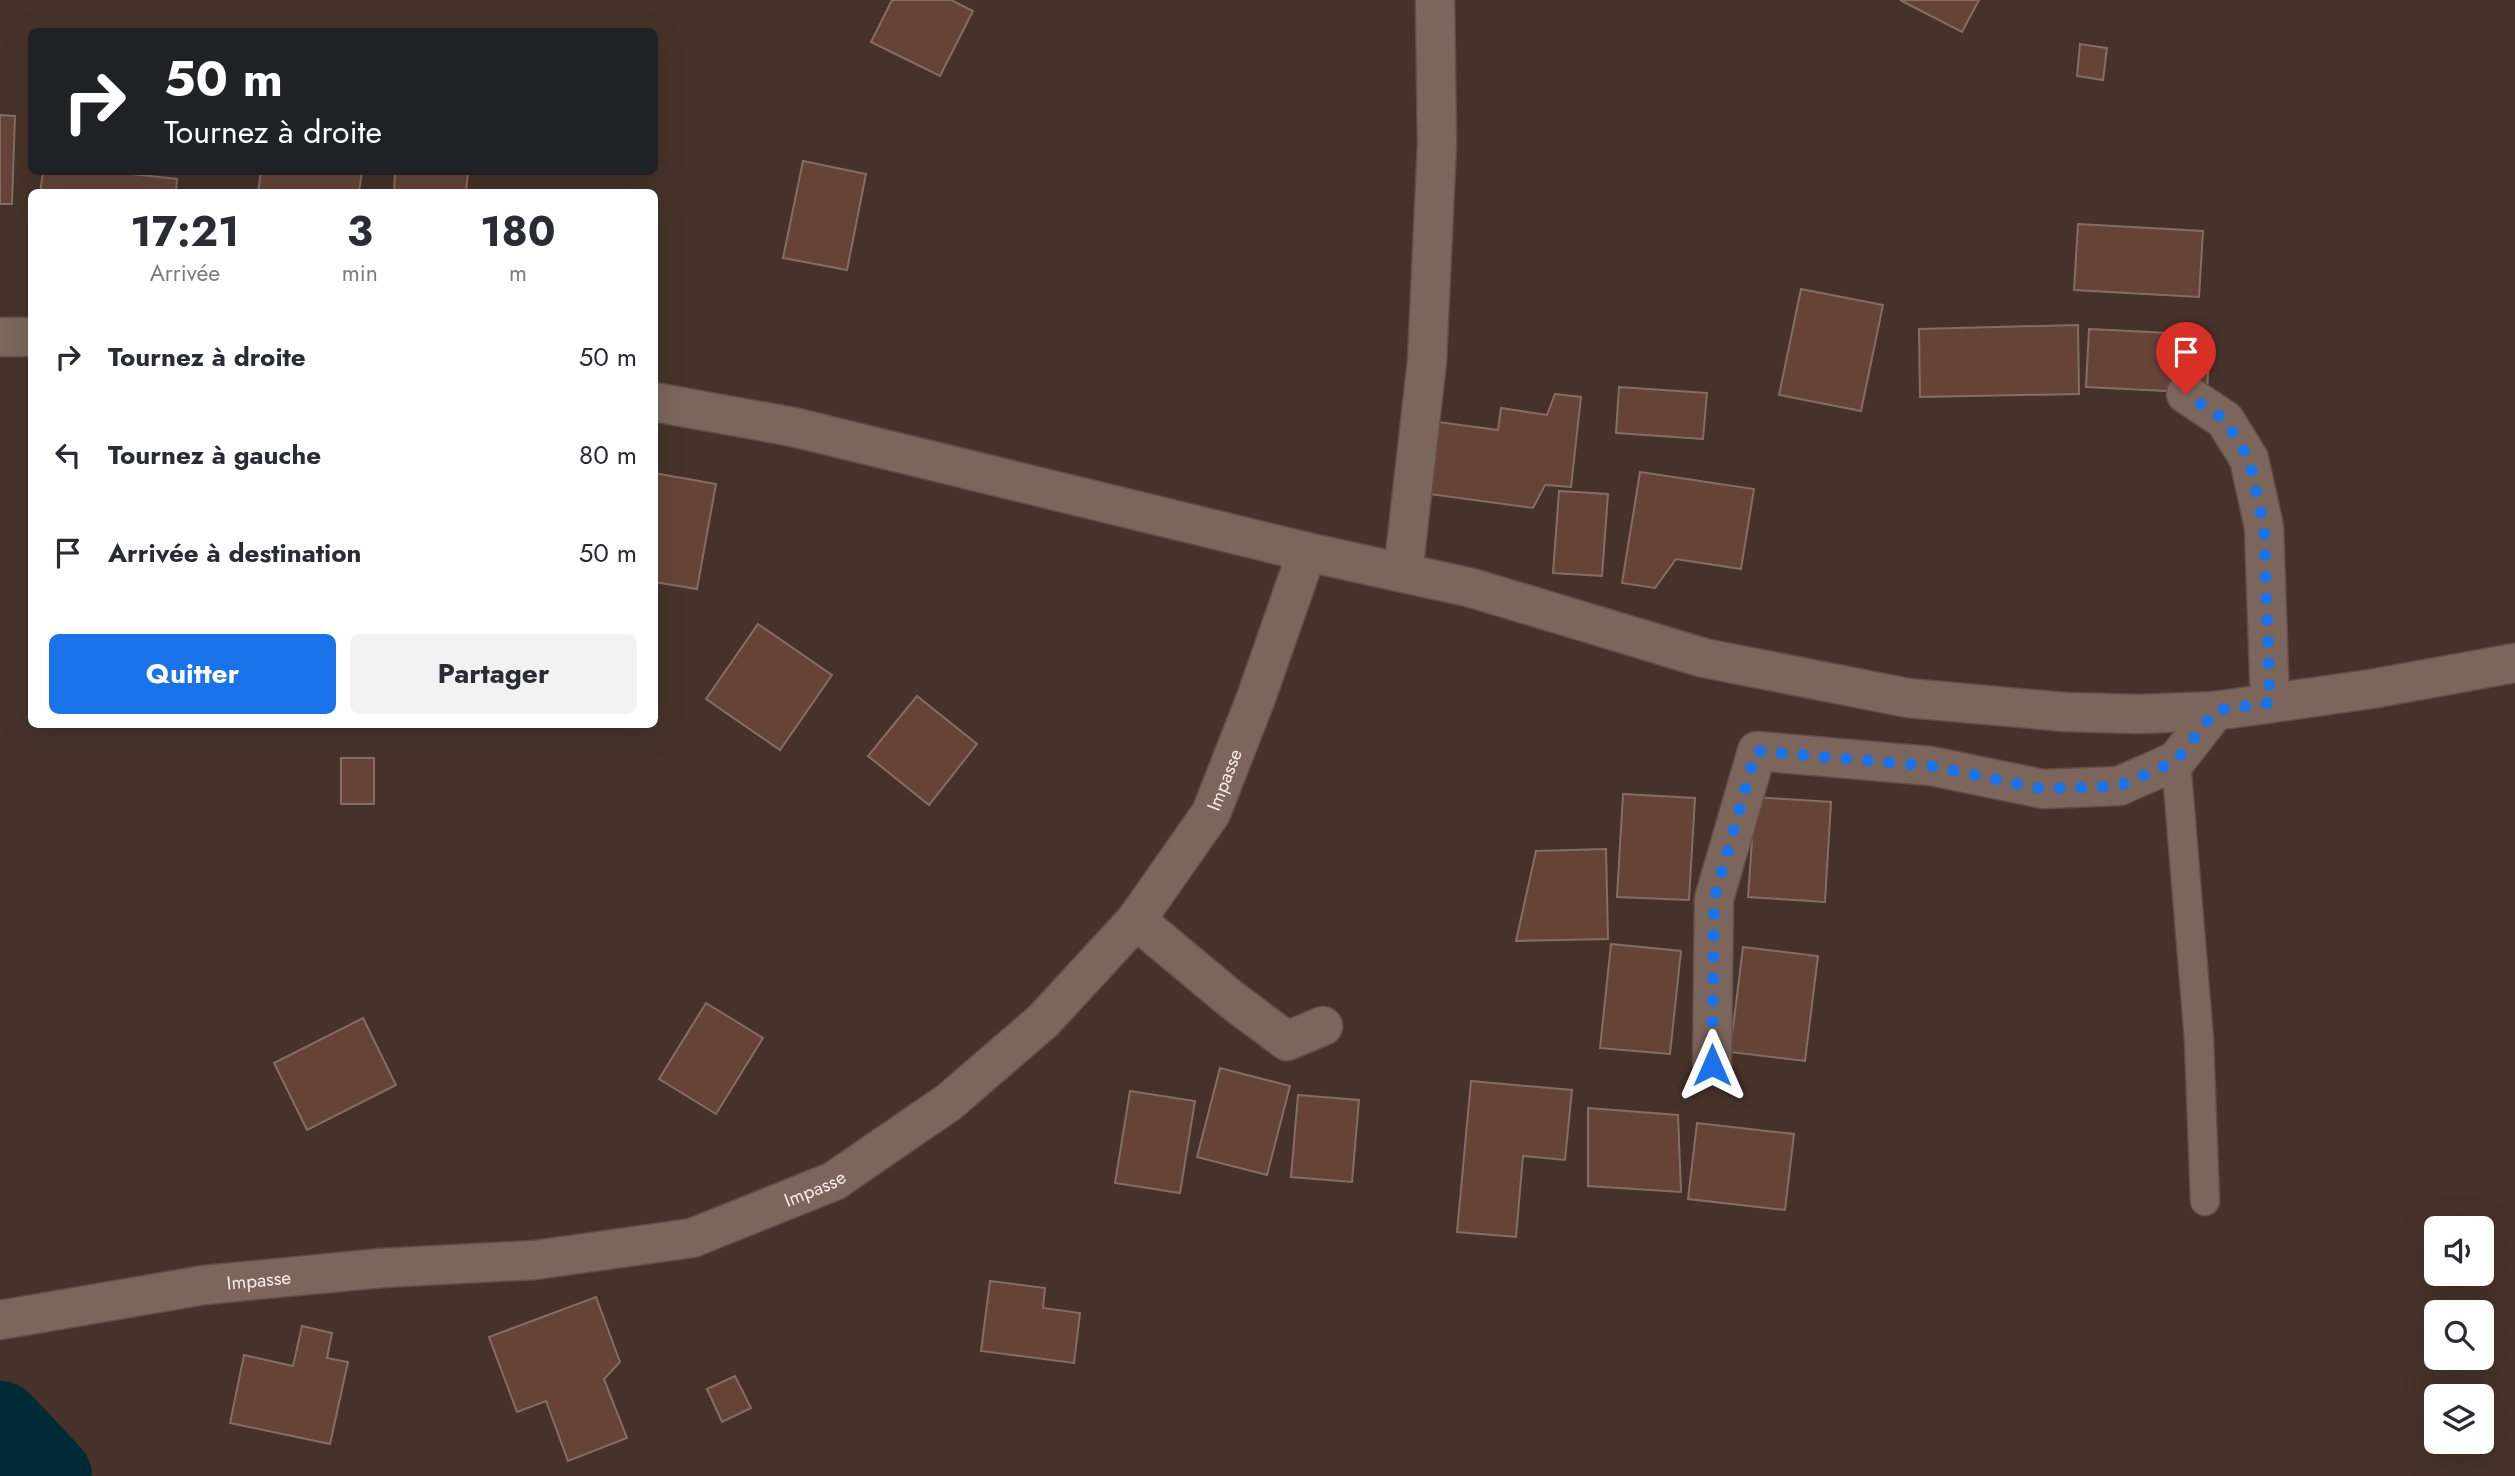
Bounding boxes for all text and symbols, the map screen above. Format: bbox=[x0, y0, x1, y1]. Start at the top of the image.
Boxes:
text: 50 m bbox=[164, 44, 283, 114]
icon: right bbox=[49, 56, 140, 147]
text: Tournez à droite bbox=[164, 109, 382, 155]
text: 17:21 bbox=[130, 201, 239, 262]
text: 3 bbox=[347, 201, 373, 262]
text: 180 bbox=[480, 201, 556, 262]
text: Arrivée bbox=[150, 256, 220, 290]
text: min bbox=[342, 256, 378, 290]
text: m bbox=[509, 256, 527, 290]
pin bbox=[2156, 322, 2216, 394]
icon: arrive bbox=[2167, 333, 2205, 371]
icon: right bbox=[49, 338, 87, 376]
text: Tournez à droite bbox=[108, 338, 306, 376]
text: 50 m bbox=[579, 338, 637, 376]
icon: left bbox=[49, 436, 87, 474]
text: Tournez à gauche bbox=[108, 436, 321, 474]
text: 80 m bbox=[579, 436, 637, 474]
icon: arrive bbox=[49, 534, 87, 572]
text: Arrivée à destination bbox=[108, 534, 361, 572]
text: 50 m bbox=[579, 534, 637, 572]
button: Quitter bbox=[49, 634, 336, 714]
button: Partager bbox=[350, 634, 637, 714]
street label: Impasse bbox=[1200, 744, 1248, 815]
position arrow bbox=[1675, 1028, 1749, 1102]
street label: Impasse bbox=[780, 1163, 852, 1213]
map controls bbox=[2424, 1216, 2494, 1454]
button: sound bbox=[2424, 1216, 2494, 1286]
street label: Impasse bbox=[225, 1263, 292, 1296]
button: search bbox=[2424, 1300, 2494, 1370]
button: layers bbox=[2424, 1384, 2494, 1454]

